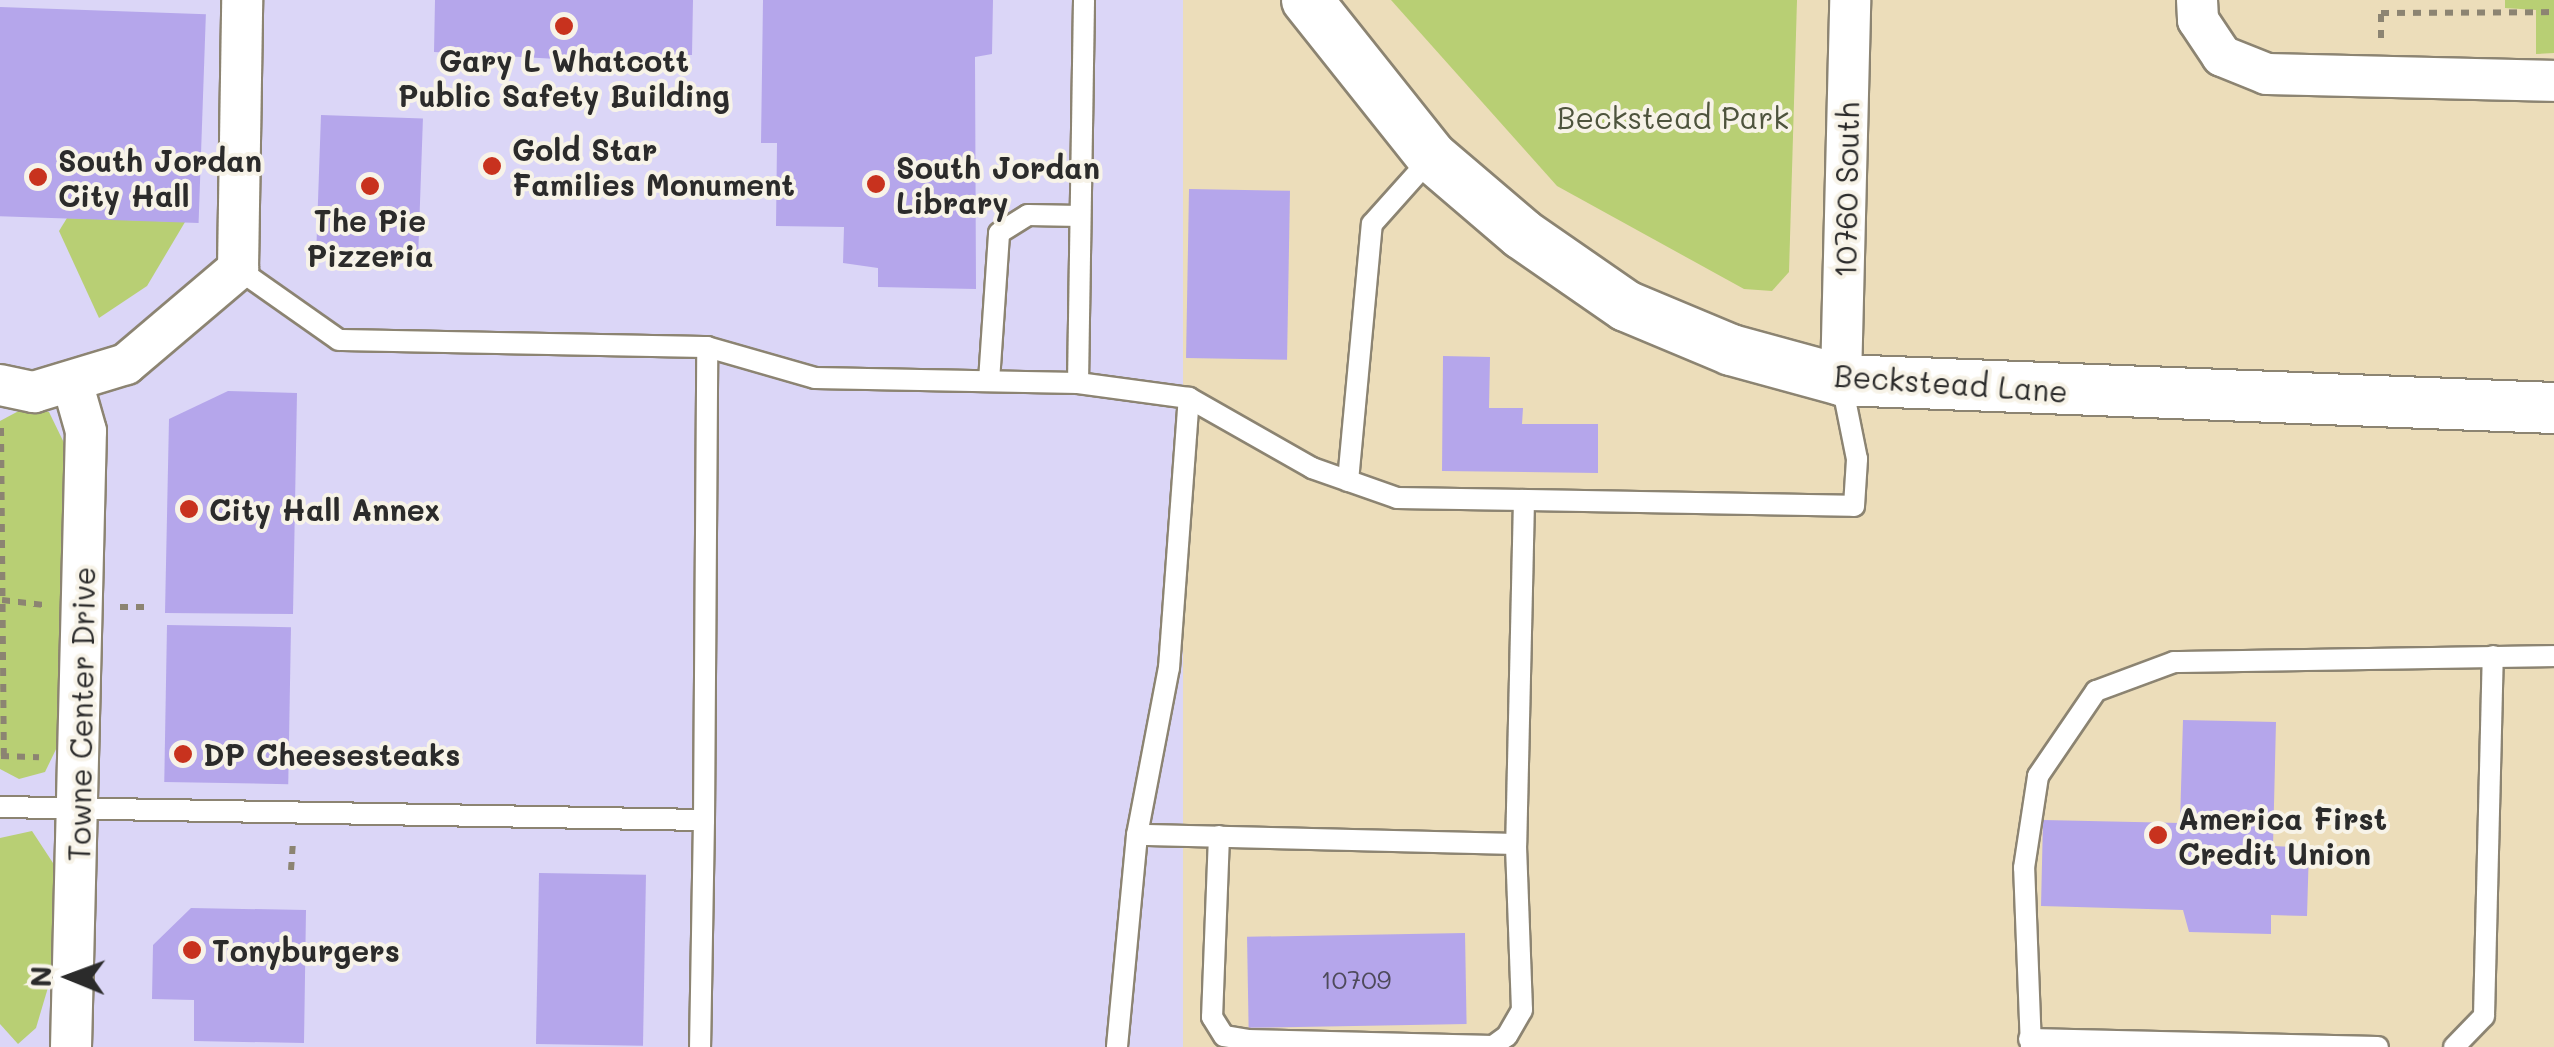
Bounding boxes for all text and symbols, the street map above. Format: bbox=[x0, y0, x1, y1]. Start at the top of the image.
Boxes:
marker: Gary L Whatcott Public Safety Building bbox=[553, 15, 575, 37]
place label: Gary L Whatcott Public Safety Building bbox=[398, 42, 730, 112]
park label: Beckstead Park bbox=[1557, 99, 1789, 135]
street label: 10760 South bbox=[1826, 102, 1866, 278]
place label: Gold Star Families Monument bbox=[512, 131, 795, 202]
place label: South Jordan City Hall bbox=[58, 142, 262, 212]
place label: South Jordan Library bbox=[896, 149, 1100, 220]
marker: Gold Star Families Monument bbox=[481, 155, 503, 177]
marker: South Jordan City Hall bbox=[27, 166, 49, 188]
marker: South Jordan Library bbox=[865, 173, 887, 195]
marker: The Pie Pizzeria bbox=[359, 175, 381, 197]
place label: The Pie Pizzeria bbox=[307, 202, 433, 272]
street label: Beckstead Lane bbox=[1833, 357, 2069, 409]
place label: City Hall Annex bbox=[209, 491, 440, 527]
marker: City Hall Annex bbox=[178, 498, 200, 520]
street label: Towne Center Drive bbox=[60, 566, 102, 862]
place label: DP Cheesesteaks bbox=[203, 736, 460, 772]
marker: DP Cheesesteaks bbox=[172, 743, 194, 765]
place label: America First Credit Union bbox=[2178, 800, 2387, 870]
marker: America First Credit Union bbox=[2147, 824, 2169, 846]
north arrow bbox=[20, 927, 120, 1027]
place label: Tonyburgers bbox=[212, 932, 400, 968]
marker: Tonyburgers bbox=[181, 939, 203, 961]
house number: 10709 bbox=[1321, 964, 1391, 994]
text: N bbox=[22, 966, 58, 987]

